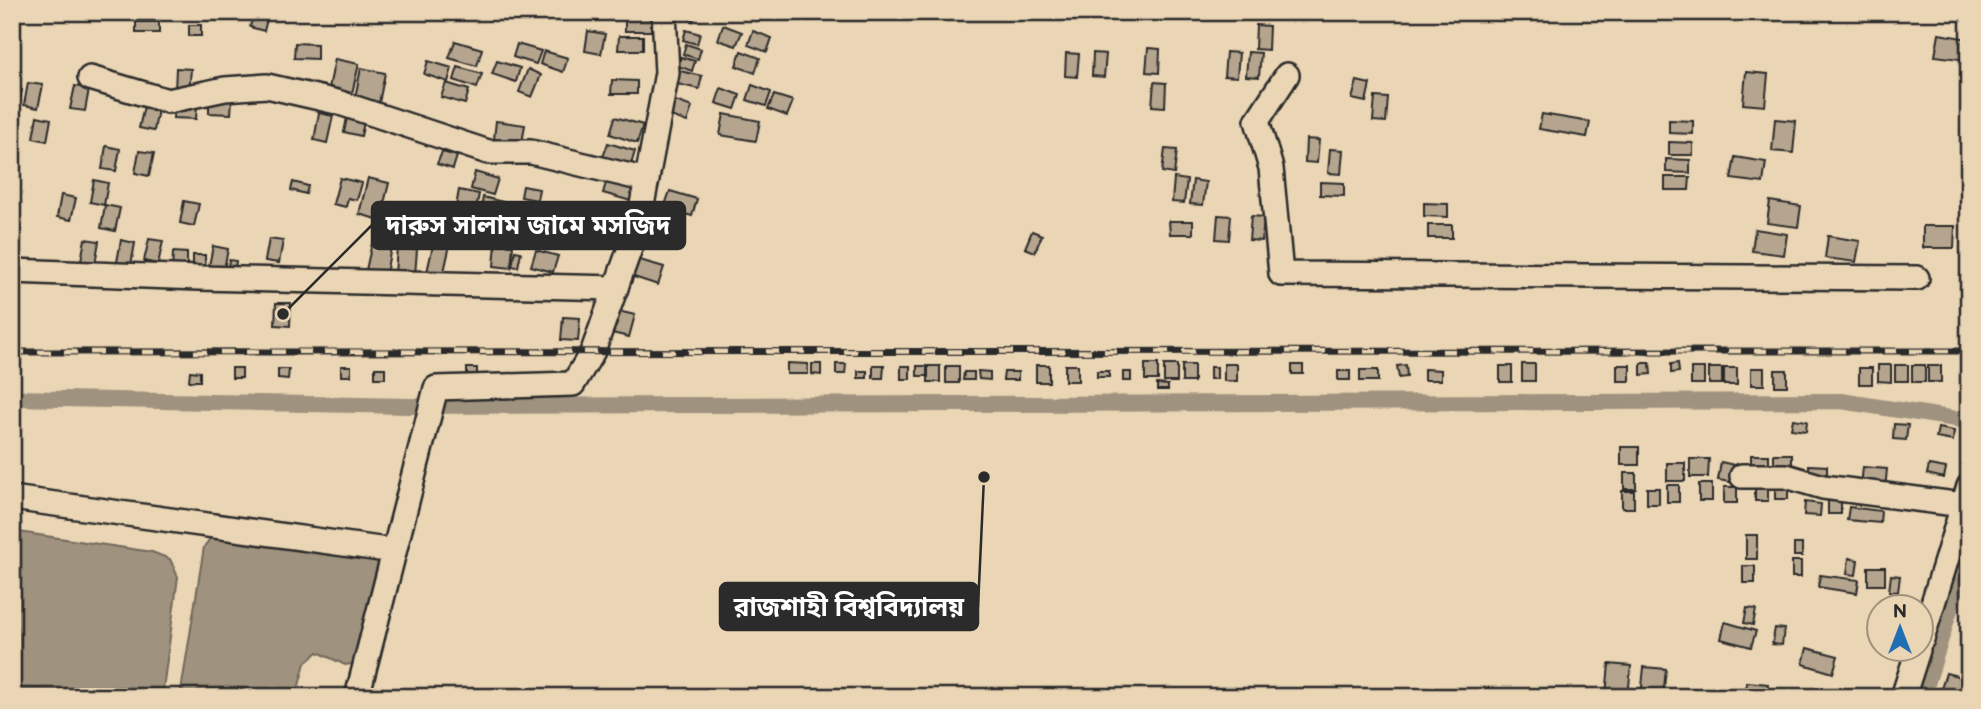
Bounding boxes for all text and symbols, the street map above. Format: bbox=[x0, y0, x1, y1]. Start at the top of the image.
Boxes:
callout: দারুস সালাম জামে মসজিদ bbox=[372, 202, 685, 249]
text: দারুস সালাম জামে মসজিদ bbox=[385, 209, 672, 242]
callout: রাজশাহী বিশ্ববিদ্যালয় bbox=[720, 583, 978, 630]
text: রাজশাহী বিশ্ববিদ্যালয় bbox=[733, 591, 965, 624]
north arrow bbox=[1866, 594, 1936, 664]
text: N bbox=[1893, 601, 1907, 624]

